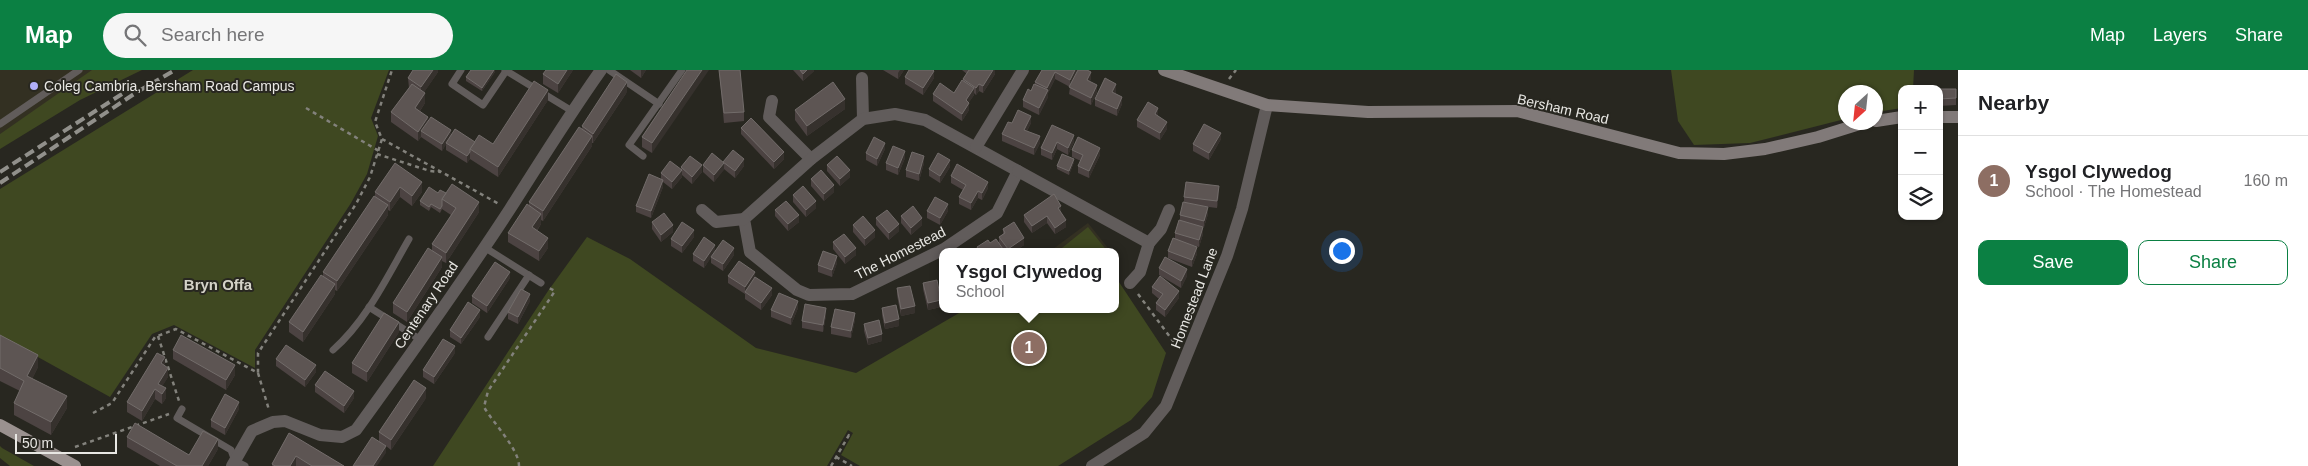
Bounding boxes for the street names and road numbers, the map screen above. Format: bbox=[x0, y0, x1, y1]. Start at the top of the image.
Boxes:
street label: Bersham Road bbox=[1516, 91, 1610, 127]
street label: The Homestead bbox=[852, 223, 948, 283]
street label: Homestead Lane bbox=[1167, 245, 1221, 351]
street label: Centenary Road bbox=[391, 258, 461, 352]

